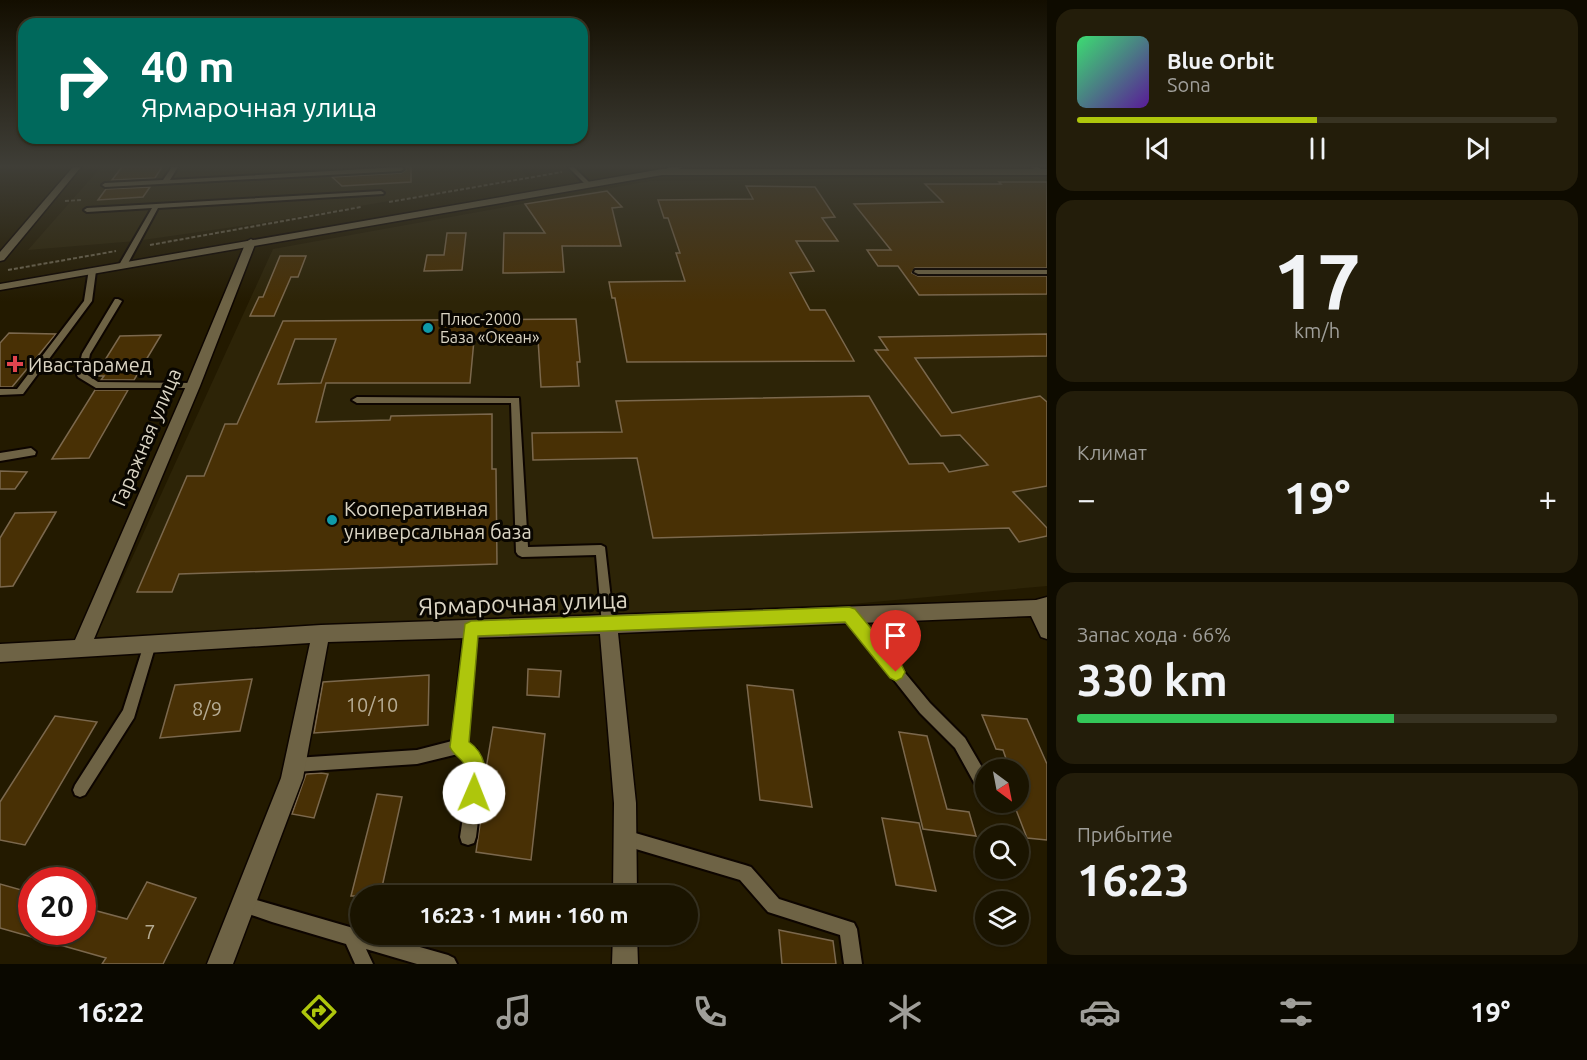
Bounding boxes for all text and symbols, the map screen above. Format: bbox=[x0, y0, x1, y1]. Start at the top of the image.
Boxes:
icon: right bbox=[42, 42, 120, 120]
text: 40 m bbox=[141, 43, 235, 90]
text: Blue Orbit bbox=[1167, 48, 1274, 73]
text: Sona bbox=[1167, 73, 1211, 96]
text: Ярмарочная улица bbox=[141, 92, 377, 122]
icon: previous bbox=[1141, 132, 1174, 165]
icon: pause bbox=[1301, 132, 1334, 165]
icon: next bbox=[1461, 132, 1494, 165]
text: 17 bbox=[1273, 236, 1361, 324]
place label: Плюс-2000 База «Океан» bbox=[440, 310, 539, 346]
text: km/h bbox=[1294, 319, 1340, 342]
marker: Плюс-2000 База «Океан» bbox=[421, 321, 435, 335]
place label: Ивастарамед bbox=[28, 353, 152, 376]
marker: Ивастарамед bbox=[6, 355, 24, 373]
street label: Гаражная улица bbox=[107, 365, 185, 509]
text: Климат bbox=[1077, 441, 1147, 464]
text: 19° bbox=[1284, 472, 1350, 523]
text: − bbox=[1077, 480, 1096, 517]
text: + bbox=[1538, 480, 1557, 517]
place label: Кооперативная универсальная база bbox=[344, 497, 532, 543]
marker: Кооперативная универсальная база bbox=[325, 513, 339, 527]
street label: Ярмарочная улица bbox=[418, 586, 628, 620]
pin bbox=[870, 610, 921, 672]
icon: arrive bbox=[879, 619, 912, 652]
text: Запас хода · 66% bbox=[1077, 623, 1231, 646]
text: 330 km bbox=[1077, 654, 1228, 705]
house number: 10/10 bbox=[346, 693, 398, 716]
house number: 8/9 bbox=[192, 697, 222, 720]
north arrow bbox=[975, 759, 1029, 813]
map controls bbox=[975, 759, 1029, 945]
position arrow bbox=[442, 761, 506, 825]
text: Прибытие bbox=[1077, 823, 1173, 846]
button: search bbox=[975, 825, 1029, 879]
text: 16:23 bbox=[1077, 854, 1190, 905]
speed limit sign: 20 bbox=[18, 867, 96, 945]
button: layers bbox=[975, 891, 1029, 945]
text: 16:23 · 1 мин · 160 m bbox=[420, 902, 628, 927]
house number: 7 bbox=[144, 920, 156, 943]
icon: directions bbox=[298, 991, 340, 1033]
icon: music bbox=[493, 991, 535, 1033]
icon: phone bbox=[689, 991, 731, 1033]
icon: climate bbox=[884, 991, 926, 1033]
icon: car bbox=[1079, 991, 1121, 1033]
icon: filters bbox=[1275, 991, 1317, 1033]
text: 16:22 bbox=[77, 997, 144, 1027]
text: 19° bbox=[1470, 997, 1510, 1027]

